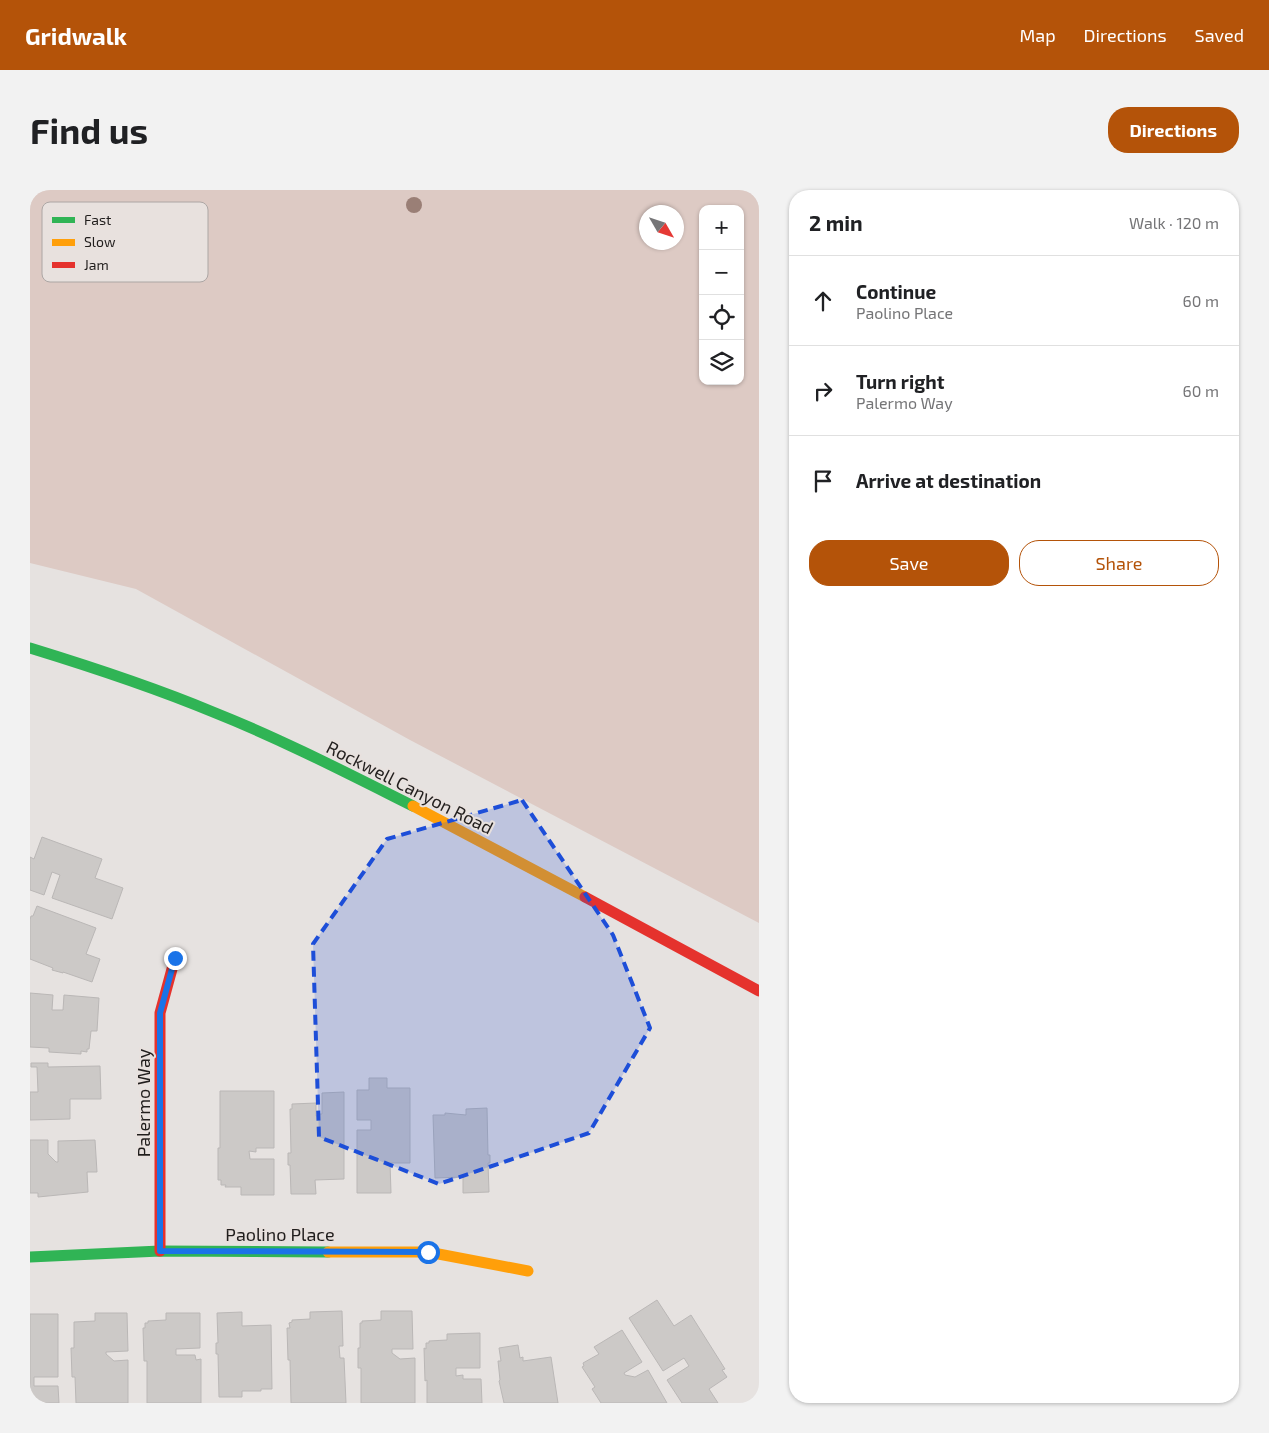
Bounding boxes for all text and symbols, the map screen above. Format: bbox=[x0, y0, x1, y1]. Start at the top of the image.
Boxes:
text: Gridwalk bbox=[25, 21, 127, 50]
text: Map bbox=[1019, 24, 1056, 46]
text: Directions bbox=[1084, 24, 1167, 46]
text: Saved bbox=[1195, 24, 1244, 46]
button: Directions bbox=[1108, 107, 1239, 153]
text: Find us bbox=[30, 109, 148, 151]
legend bbox=[42, 202, 208, 282]
north arrow bbox=[639, 205, 684, 250]
map controls bbox=[699, 205, 744, 385]
button: + bbox=[699, 205, 744, 250]
text: 2 min bbox=[809, 210, 863, 235]
text: Fast bbox=[84, 211, 111, 228]
text: Walk · 120 m bbox=[1129, 213, 1219, 232]
text: Slow bbox=[84, 233, 116, 250]
button: − bbox=[699, 250, 744, 295]
text: Jam bbox=[84, 256, 109, 273]
text: Continue bbox=[856, 280, 936, 303]
icon: ahead bbox=[809, 287, 837, 315]
text: 60 m bbox=[1183, 291, 1219, 310]
button: locate bbox=[699, 295, 744, 340]
text: Paolino Place bbox=[856, 303, 953, 322]
button: layers bbox=[699, 340, 744, 385]
text: Turn right bbox=[856, 370, 944, 393]
icon: right bbox=[809, 377, 837, 405]
text: 60 m bbox=[1183, 381, 1219, 400]
text: Palermo Way bbox=[856, 393, 953, 412]
icon: arrive bbox=[809, 467, 837, 495]
text: Arrive at destination bbox=[856, 469, 1041, 492]
button: Save bbox=[809, 540, 1009, 586]
button: Share bbox=[1019, 540, 1219, 586]
street label: Rockwell Canyon Road bbox=[323, 735, 497, 839]
route end bbox=[164, 947, 187, 970]
street label: Palermo Way bbox=[132, 1048, 154, 1157]
street label: Paolino Place bbox=[225, 1223, 335, 1245]
route start bbox=[417, 1241, 440, 1264]

